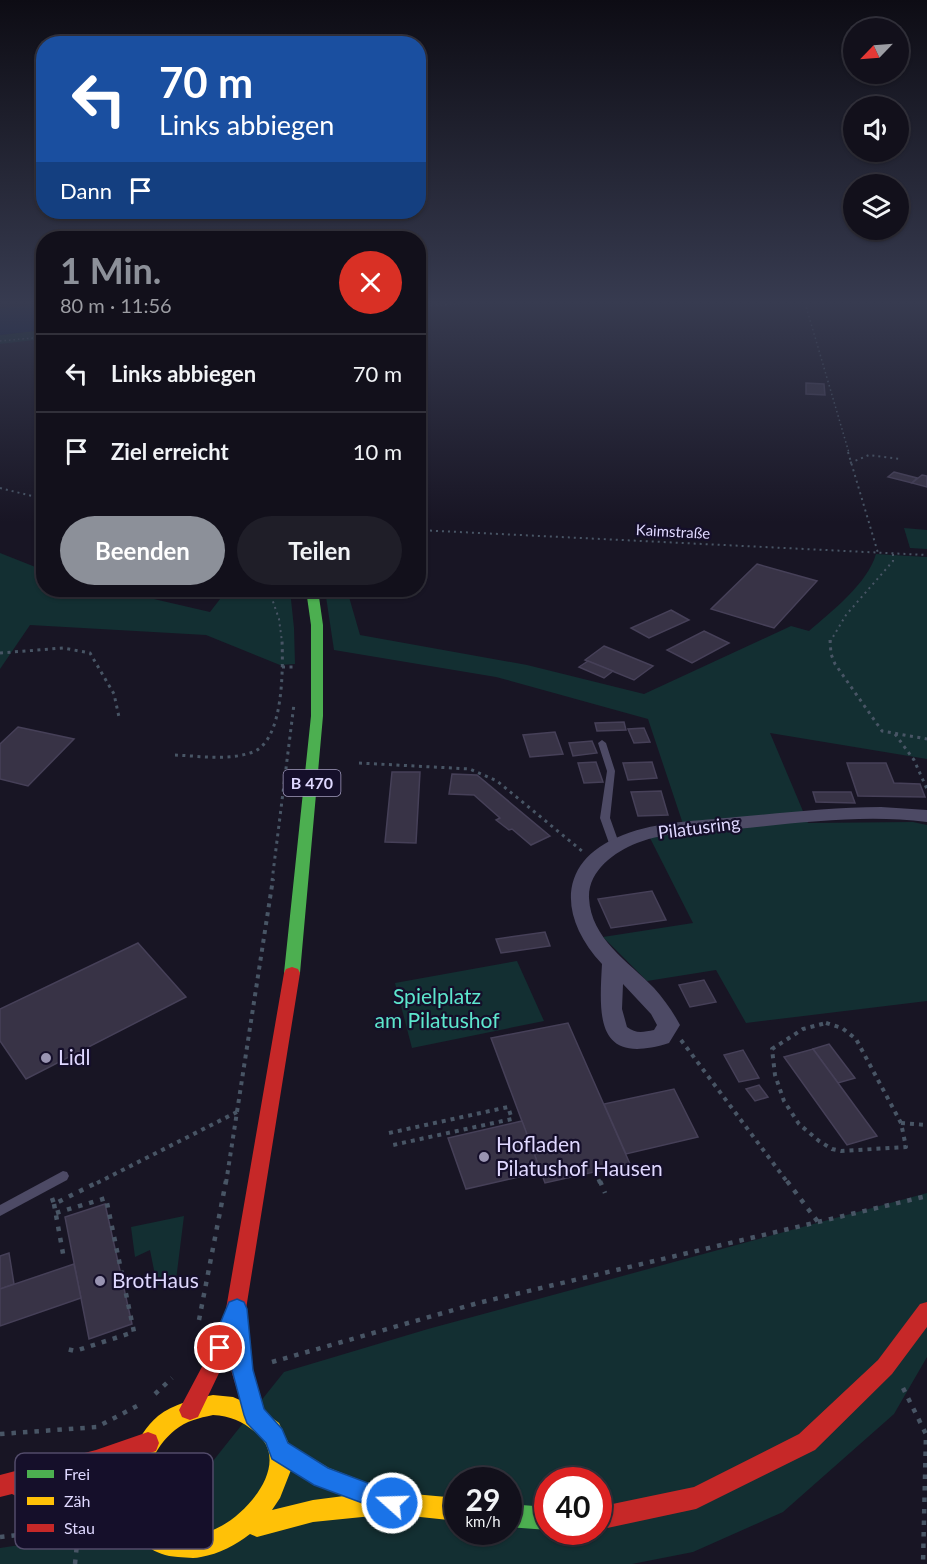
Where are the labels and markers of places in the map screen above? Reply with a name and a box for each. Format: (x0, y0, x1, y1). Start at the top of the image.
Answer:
place label: Lidl (58, 1044, 91, 1069)
marker: Lidl (39, 1051, 53, 1065)
place label: Hofladen Pilatushof Hausen (496, 1131, 663, 1180)
marker: Hofladen Pilatushof Hausen (477, 1150, 491, 1164)
place label: BrotHaus (112, 1267, 199, 1292)
marker: BrotHaus (93, 1274, 107, 1288)
pin (194, 1322, 245, 1373)

